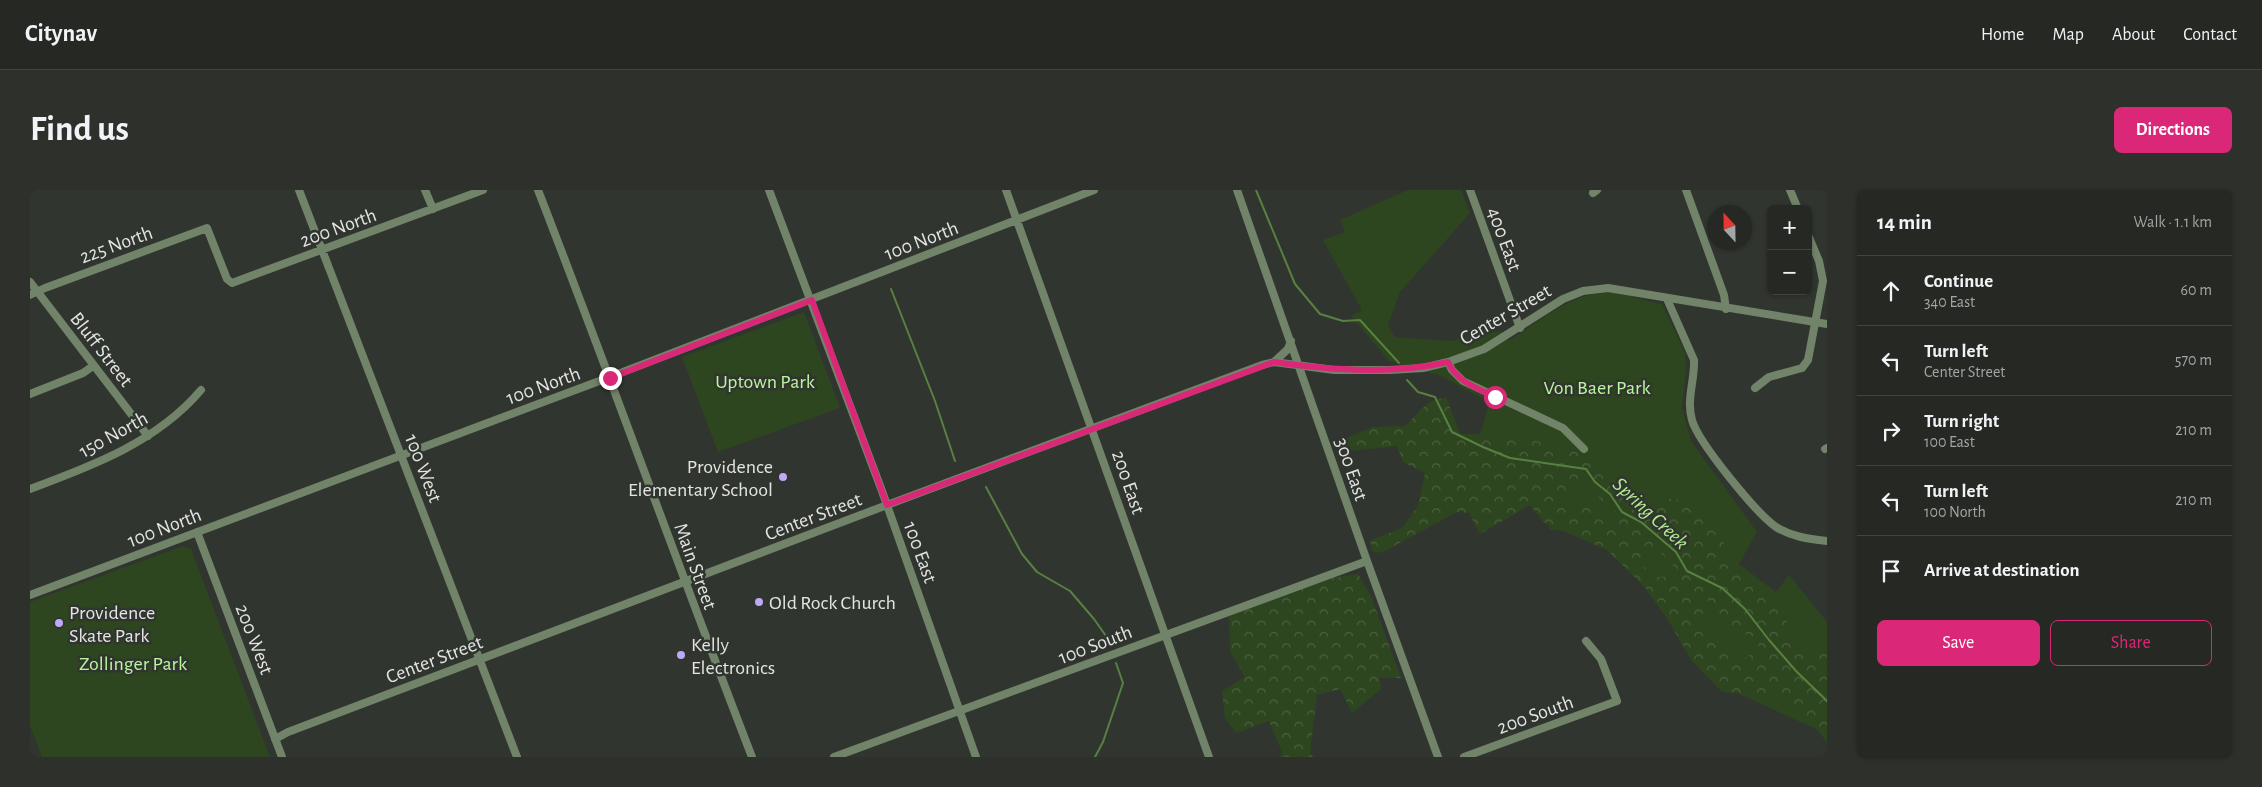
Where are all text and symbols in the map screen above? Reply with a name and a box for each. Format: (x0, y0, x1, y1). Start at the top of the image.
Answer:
text: Citynav (25, 22, 97, 46)
text: Home (1981, 26, 2024, 44)
text: Map (2052, 26, 2084, 44)
text: About (2112, 26, 2155, 44)
text: Contact (2183, 26, 2237, 44)
button: Directions (2114, 107, 2232, 153)
text: Find us (30, 112, 129, 147)
street label: 200 North (298, 205, 379, 251)
street label: 400 East (1483, 205, 1525, 274)
north arrow (1707, 205, 1752, 250)
map controls (1767, 205, 1812, 295)
button: + (1767, 205, 1812, 250)
text: 14 min (1877, 212, 1932, 233)
text: Walk · 1.1 km (2134, 214, 2212, 230)
street label: 100 North (882, 218, 961, 264)
street label: 225 North (77, 223, 155, 267)
button: − (1767, 250, 1812, 295)
text: Continue (1924, 272, 1993, 291)
icon: ahead (1877, 277, 1905, 305)
street label: Center Street (1456, 280, 1555, 349)
text: 60 m (2181, 282, 2212, 298)
text: 340 East (1924, 294, 1975, 310)
street label: Bluff Street (66, 309, 137, 391)
text: Turn left (1924, 342, 1988, 361)
icon: left (1877, 347, 1905, 375)
text: 570 m (2175, 352, 2212, 368)
street label: 100 North (504, 363, 583, 409)
text: Center Street (1924, 364, 2005, 380)
route end (599, 367, 622, 390)
park label: Uptown Park (715, 372, 815, 392)
park label: Von Baer Park (1543, 378, 1651, 398)
route start (1484, 386, 1507, 409)
street label: 150 North (76, 408, 151, 462)
text: Turn right (1924, 412, 1999, 431)
icon: right (1877, 417, 1905, 445)
text: 210 m (2175, 422, 2212, 438)
street label: 100 West (401, 432, 445, 506)
text: 100 East (1924, 434, 1975, 450)
street label: 300 East (1331, 435, 1371, 504)
street label: 200 East (1108, 448, 1148, 517)
place label: Providence Elementary School (628, 457, 773, 500)
marker: Providence Elementary School (777, 471, 789, 483)
water label: Spring Creek (1608, 473, 1693, 554)
text: Turn left (1924, 482, 1988, 501)
icon: left (1877, 487, 1905, 515)
street label: Center Street (762, 489, 865, 544)
text: 210 m (2175, 492, 2212, 508)
text: 100 North (1924, 504, 1986, 520)
street label: 100 North (125, 505, 204, 551)
street label: 100 East (900, 519, 941, 586)
street label: Main Street (670, 520, 720, 613)
icon: arrive (1877, 557, 1905, 585)
text: Arrive at destination (1924, 561, 2080, 580)
place label: Old Rock Church (769, 593, 896, 613)
marker: Old Rock Church (753, 596, 765, 608)
street label: 200 West (232, 601, 277, 678)
place label: Providence Skate Park (69, 603, 155, 646)
marker: Providence Skate Park (53, 617, 65, 629)
button: Save (1877, 620, 2040, 666)
button: Share (2050, 620, 2212, 666)
street label: 100 South (1056, 622, 1135, 668)
street label: Center Street (383, 632, 486, 687)
place label: Kelly Electronics (691, 635, 775, 678)
marker: Kelly Electronics (675, 649, 687, 661)
park label: Zollinger Park (79, 654, 187, 674)
street label: 200 South (1495, 692, 1576, 738)

